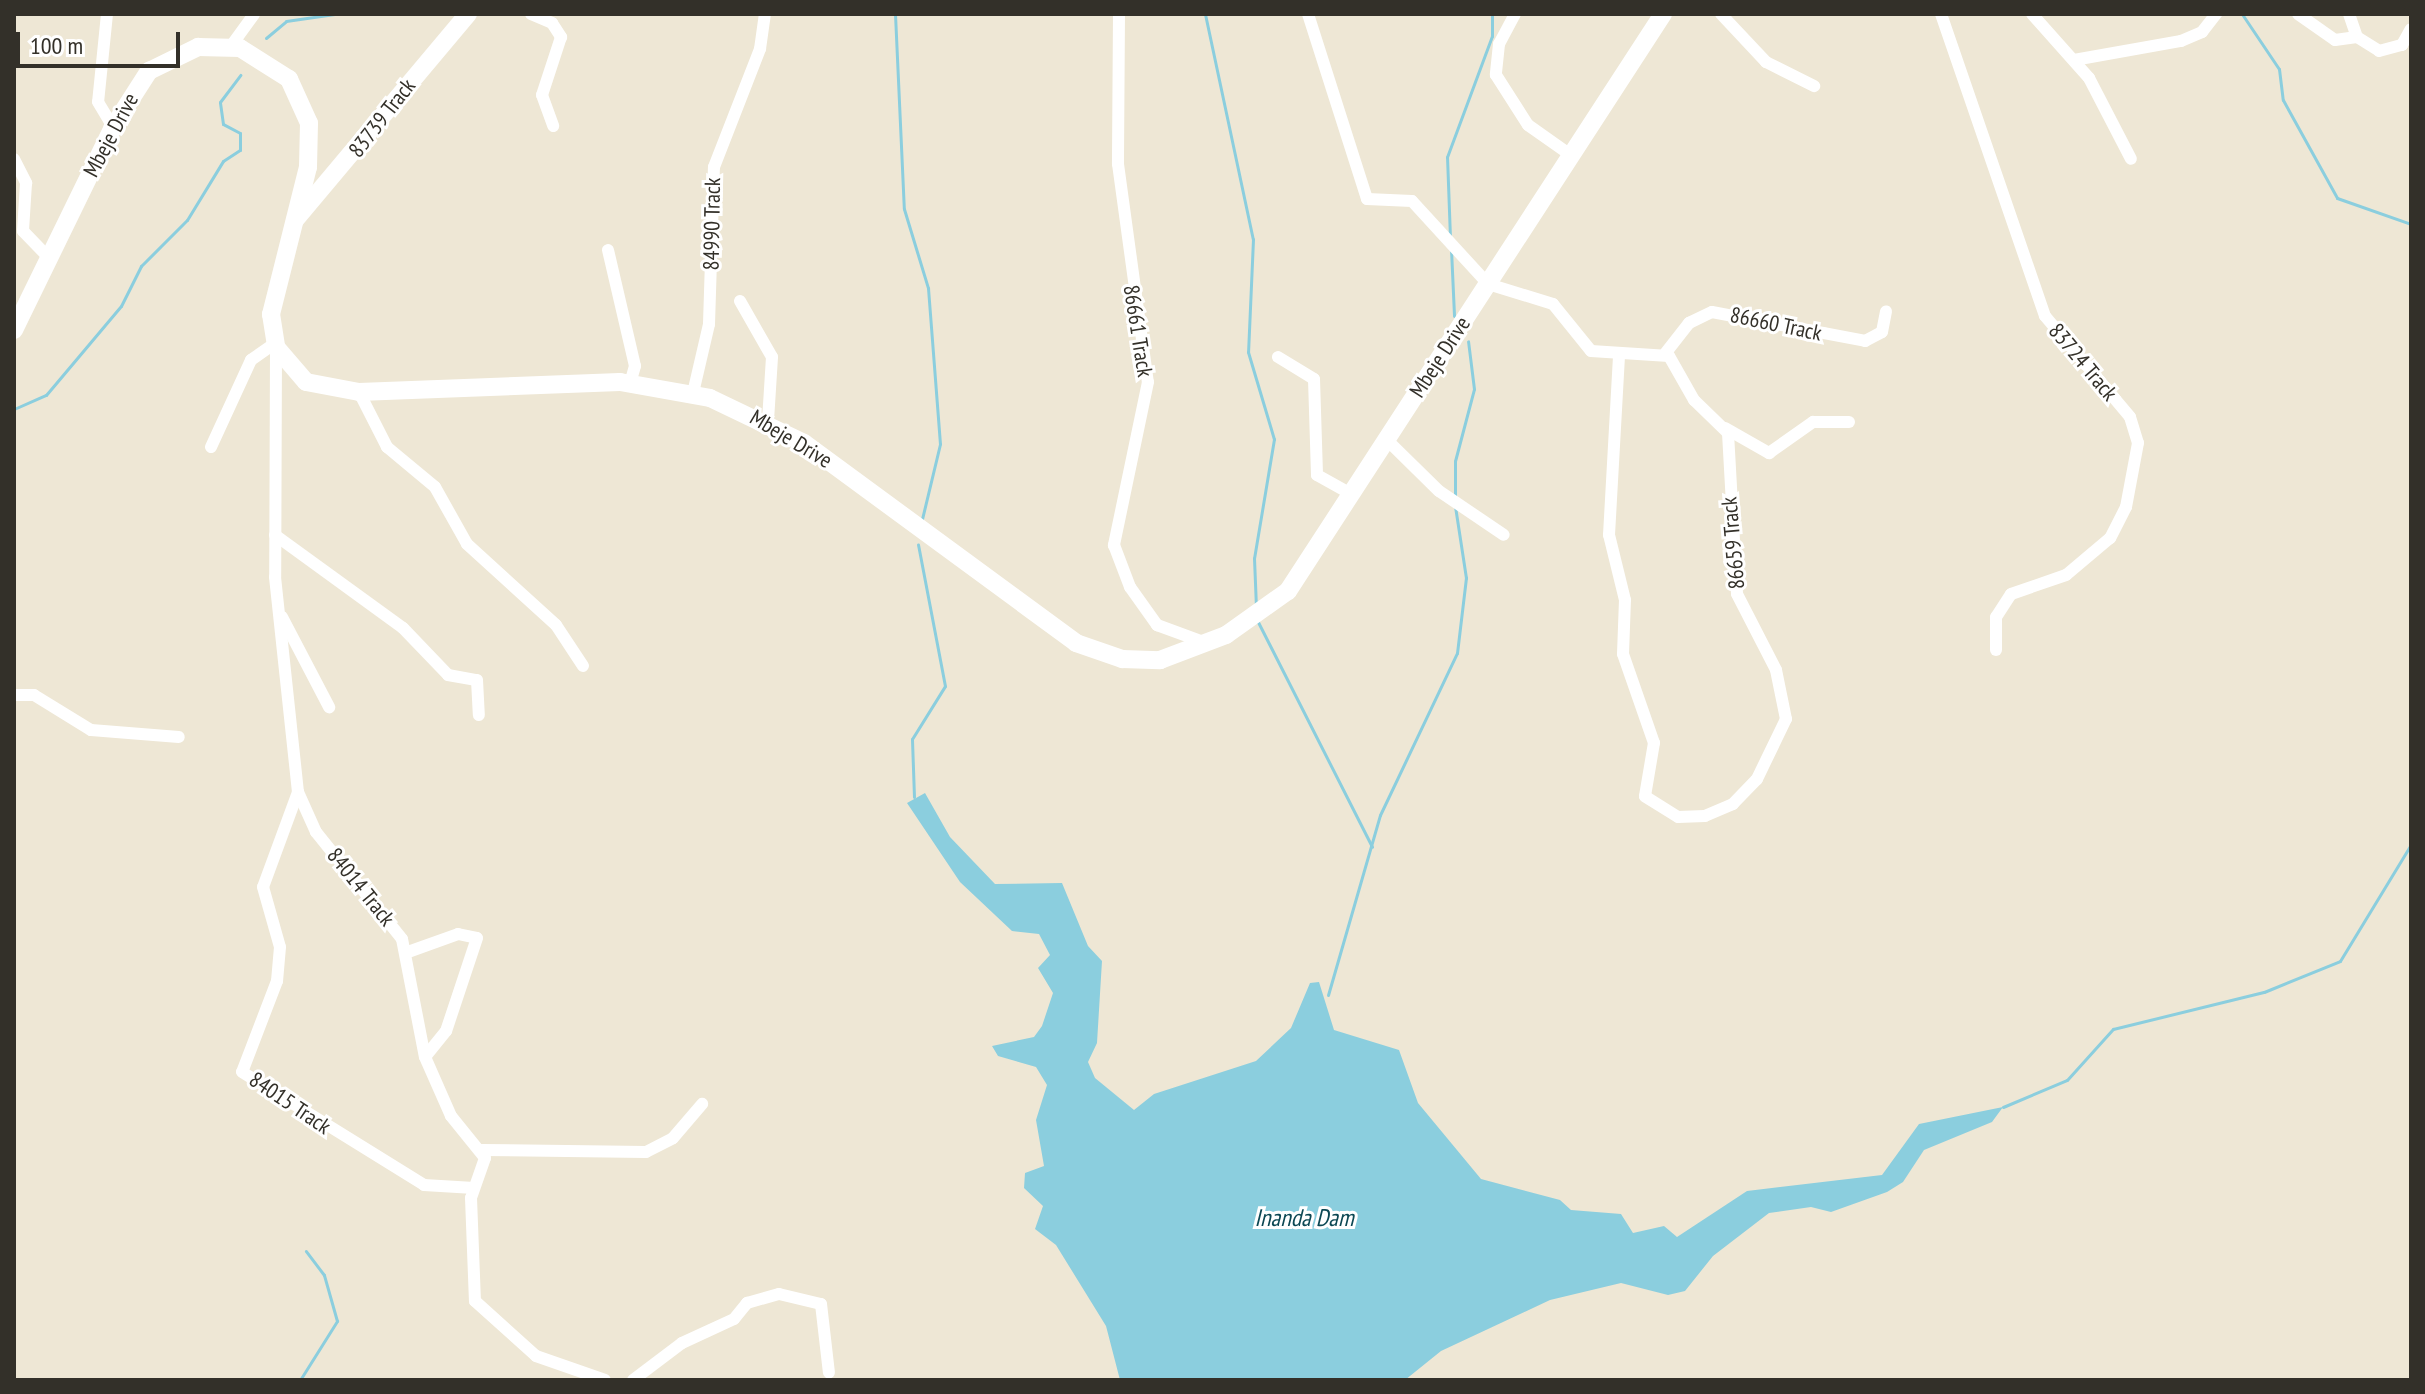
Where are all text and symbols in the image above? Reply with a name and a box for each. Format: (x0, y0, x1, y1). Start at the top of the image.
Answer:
scale bar (20, 16, 184, 66)
text: 100 m (30, 30, 83, 61)
street label: 83739 Track (343, 73, 421, 163)
street label: Mbeje Drive (78, 89, 144, 181)
street label: 84990 Track (698, 177, 726, 271)
street label: 86661 Track (1118, 283, 1158, 379)
street label: 86660 Track (1728, 301, 1824, 347)
street label: Mbeje Drive (1404, 312, 1476, 402)
street label: 83724 Track (2043, 318, 2123, 406)
street label: Mbeje Drive (745, 404, 837, 474)
street label: 86659 Track (1716, 495, 1750, 591)
street label: 84014 Track (321, 842, 401, 932)
street label: 84015 Track (244, 1066, 336, 1140)
water label: Inanda Dam (1254, 1204, 1354, 1232)

